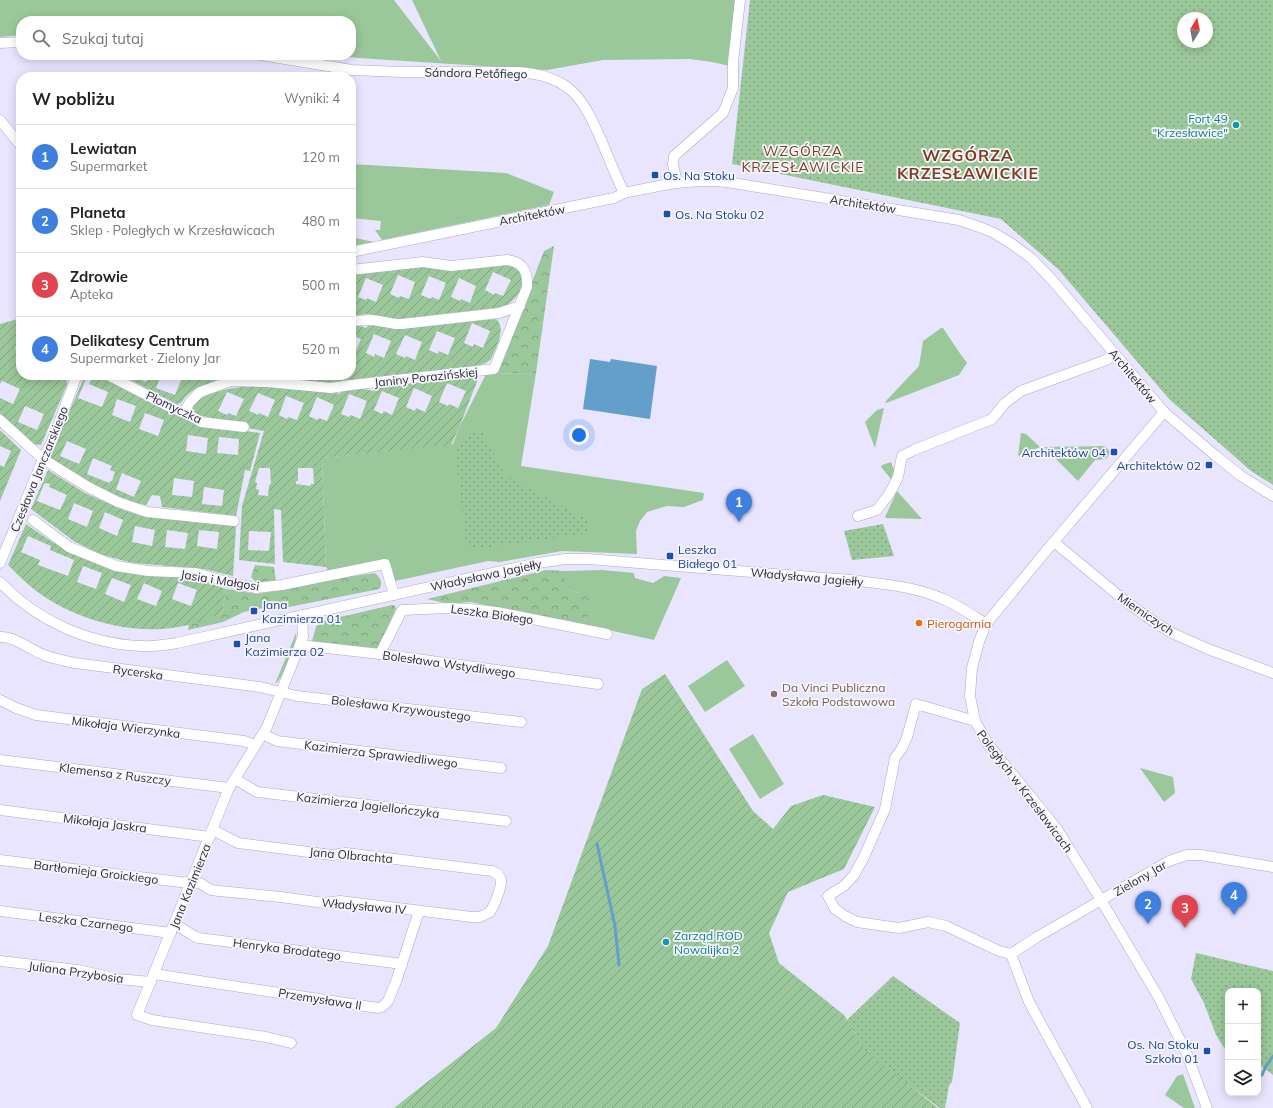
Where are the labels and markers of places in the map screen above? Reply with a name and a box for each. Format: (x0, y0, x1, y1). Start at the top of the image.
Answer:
place label: Fort 49 "Krzesławice" (1152, 111, 1228, 140)
marker: Fort 49 "Krzesławice" (1231, 120, 1241, 130)
place label: Os. Na Stoku (663, 168, 735, 183)
marker: Os. Na Stoku (650, 170, 660, 180)
place label: Os. Na Stoku 02 (675, 207, 764, 222)
marker: Os. Na Stoku 02 (662, 209, 672, 219)
place label: Architektów 04 (1022, 445, 1106, 460)
marker: Architektów 04 (1109, 447, 1119, 457)
place label: Architektów 02 (1117, 458, 1201, 473)
marker: Architektów 02 (1204, 460, 1214, 470)
pin: 1 (726, 489, 752, 522)
place label: Leszka Białego 01 (678, 542, 737, 571)
marker: Leszka Białego 01 (665, 551, 675, 561)
place label: Jana Kazimierza 01 (262, 597, 341, 626)
marker: Jana Kazimierza 01 (249, 606, 259, 616)
place label: Pierogarnia (927, 616, 991, 631)
marker: Pierogarnia (914, 618, 924, 628)
place label: Jana Kazimierza 02 (245, 630, 324, 659)
marker: Jana Kazimierza 02 (232, 639, 242, 649)
place label: Da Vinci Publiczna Szkoła Podstawowa (782, 680, 895, 709)
marker: Da Vinci Publiczna Szkoła Podstawowa (769, 689, 779, 699)
pin: 4 (1221, 882, 1247, 915)
pin: 2 (1135, 891, 1161, 924)
pin: 3 (1172, 895, 1198, 928)
place label: Zarząd ROD Nowalijka 2 (674, 928, 743, 957)
marker: Zarząd ROD Nowalijka 2 (661, 937, 671, 947)
place label: Os. Na Stoku Szkoła 01 (1127, 1037, 1199, 1066)
marker: Os. Na Stoku Szkoła 01 (1202, 1046, 1212, 1056)

